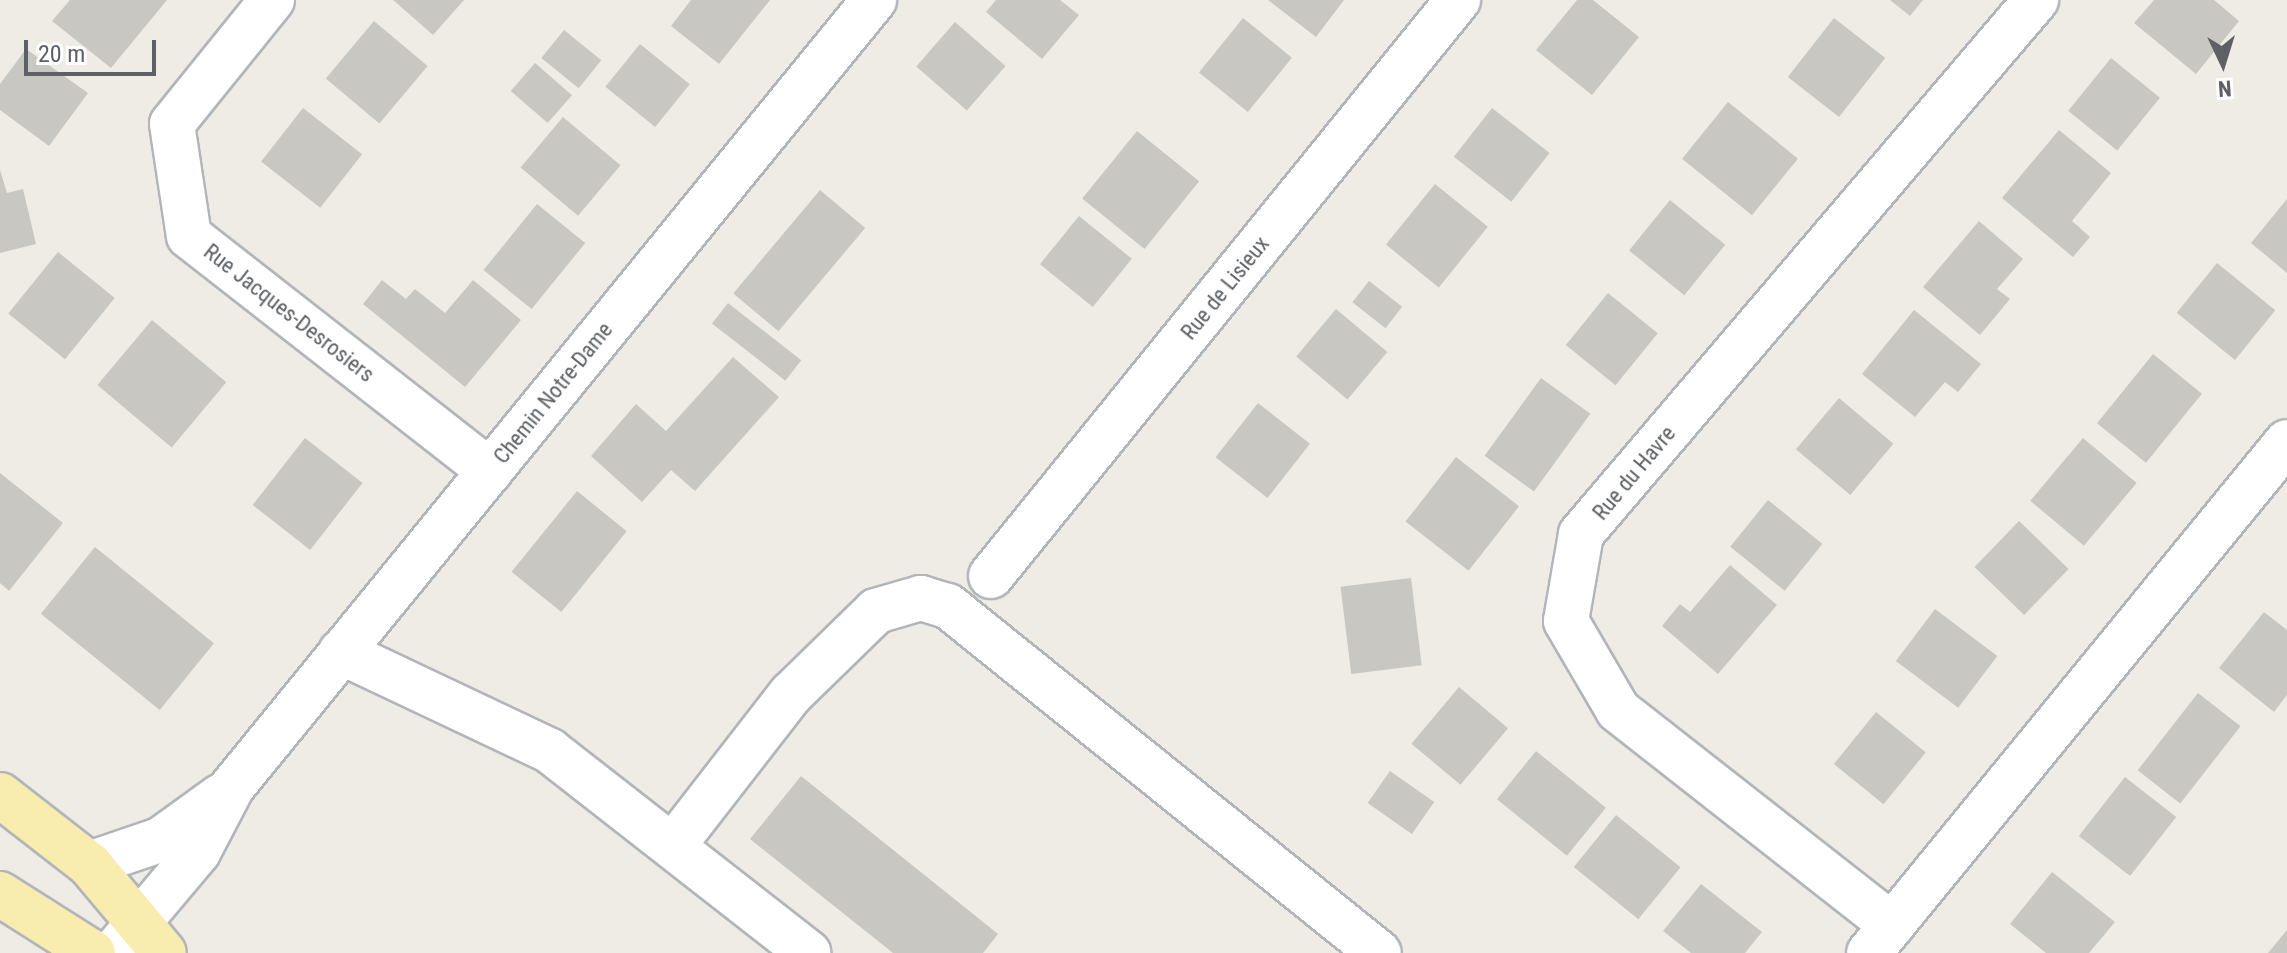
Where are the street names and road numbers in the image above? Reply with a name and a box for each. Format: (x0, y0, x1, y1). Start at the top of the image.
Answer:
street label: Rue de Lisieux (1175, 231, 1275, 345)
street label: Rue Jacques-Desrosiers (199, 238, 379, 388)
street label: Chemin Notre-Dame (488, 317, 618, 469)
street label: Rue du Havre (1587, 421, 1681, 525)

